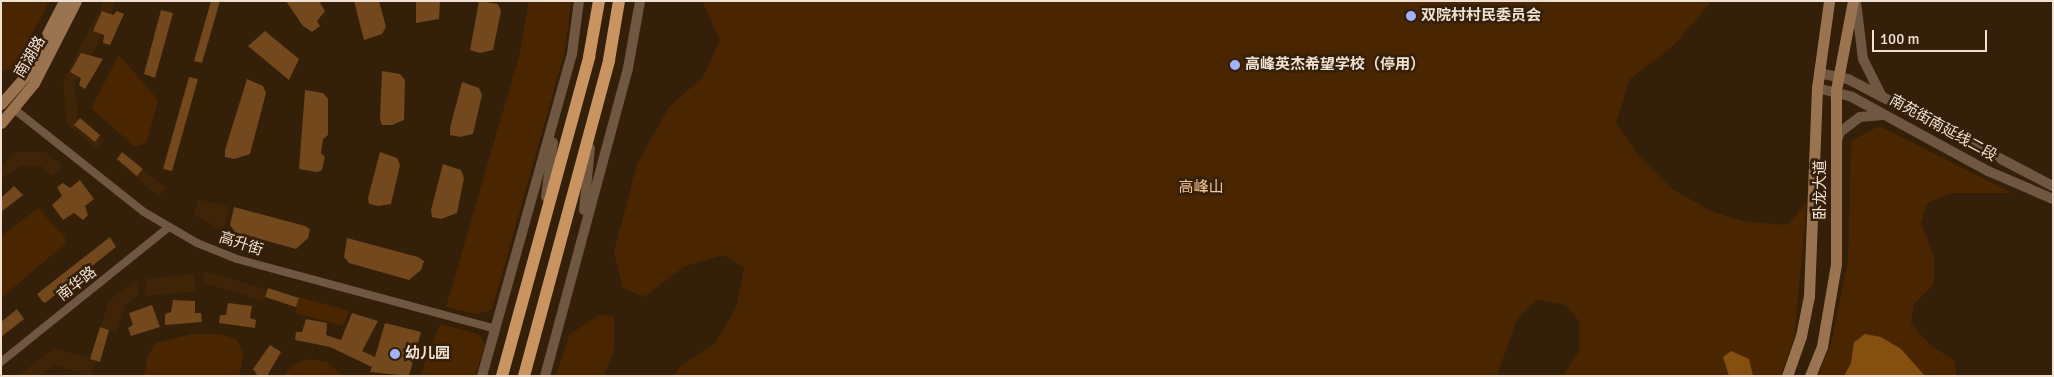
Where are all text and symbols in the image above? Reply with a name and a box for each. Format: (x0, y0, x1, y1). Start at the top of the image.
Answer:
place label: 双院村村民委员会 (1421, 7, 1541, 25)
marker: 双院村村民委员会 (1405, 10, 1417, 22)
scale bar (1874, 20, 1989, 52)
text: 100 m (1880, 30, 1920, 48)
street label: 南湖路 (11, 33, 49, 81)
place label: 高峰英杰希望学校（停用） (1245, 56, 1425, 74)
marker: 高峰英杰希望学校（停用） (1229, 59, 1241, 71)
street label: 南苑街南延线二段 (1886, 91, 2000, 165)
street label: 卧龙大道 (1812, 160, 1830, 220)
park label: 高峰山 (1179, 179, 1223, 197)
street label: 高升街 (217, 228, 265, 260)
street label: 南华路 (54, 263, 100, 305)
place label: 幼儿园 (405, 345, 450, 363)
marker: 幼儿园 (389, 348, 401, 360)

